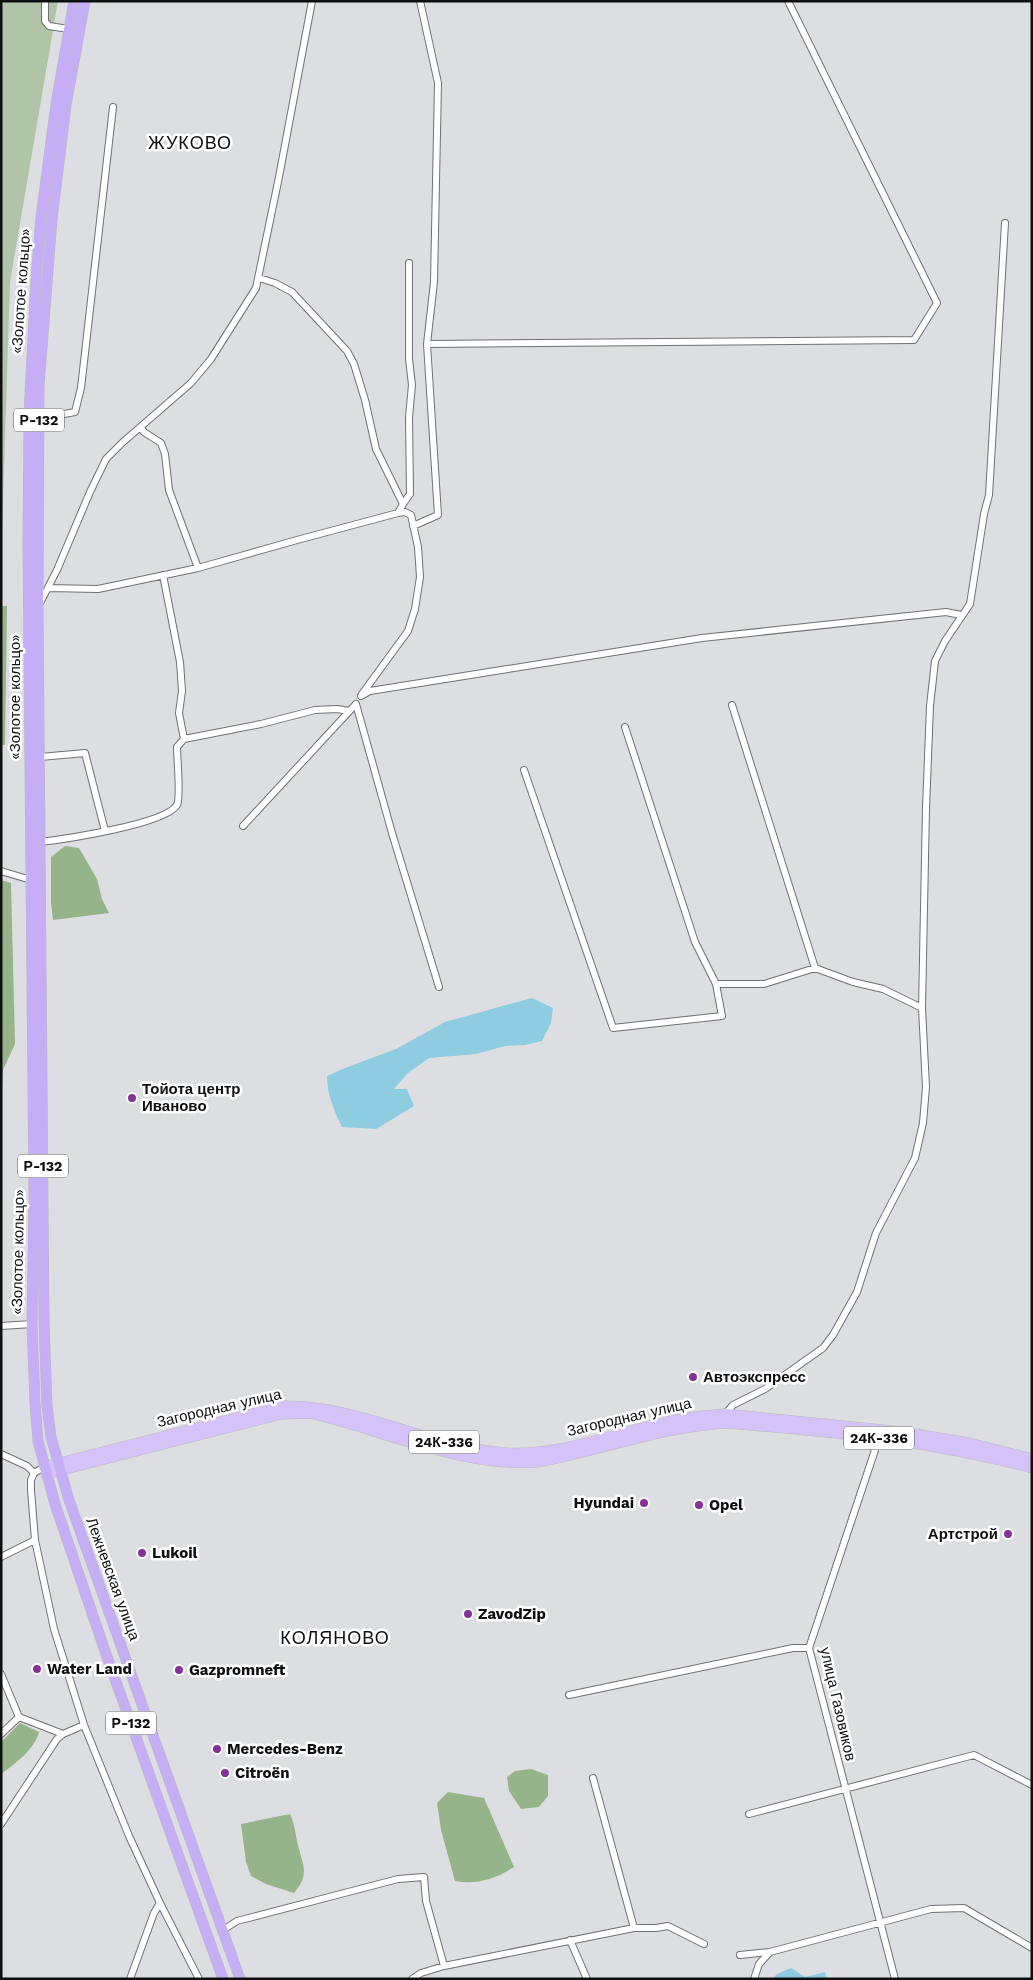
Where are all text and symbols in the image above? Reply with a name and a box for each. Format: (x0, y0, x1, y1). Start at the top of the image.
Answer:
district label: ЖУКОВО (148, 132, 232, 153)
street label: «Золотое кольцо» (8, 228, 34, 354)
road number: Р-132 (14, 408, 64, 432)
street label: «Золотое кольцо» (6, 634, 24, 760)
place label: Тойота центр Иваново (142, 1080, 241, 1115)
marker: Тойота центр Иваново (126, 1092, 138, 1104)
road number: Р-132 (18, 1154, 68, 1178)
street label: «Золотое кольцо» (8, 1189, 28, 1315)
place label: Автоэкспресс (703, 1368, 806, 1386)
marker: Автоэкспресс (687, 1371, 699, 1383)
street label: Загородная улица (155, 1385, 284, 1431)
street label: Загородная улица (565, 1394, 694, 1440)
road number: 24К-336 (844, 1426, 914, 1450)
road number: 24К-336 (409, 1430, 479, 1454)
place label: Hyundai (573, 1494, 634, 1512)
place label: Opel (709, 1496, 743, 1514)
marker: Hyundai (638, 1497, 650, 1509)
marker: Opel (693, 1499, 705, 1511)
street label: Лежневская улица (82, 1515, 144, 1644)
place label: Артстрой (928, 1525, 998, 1543)
marker: Артстрой (1002, 1528, 1014, 1540)
place label: Lukoil (152, 1544, 198, 1562)
marker: Lukoil (136, 1547, 148, 1559)
place label: ZavodZip (478, 1605, 546, 1623)
marker: ZavodZip (462, 1608, 474, 1620)
district label: КОЛЯНОВО (280, 1627, 390, 1648)
street label: улица Газовиков (816, 1645, 860, 1763)
place label: Water Land (47, 1660, 132, 1678)
place label: Gazpromneft (189, 1661, 286, 1679)
marker: Water Land (31, 1663, 43, 1675)
marker: Gazpromneft (173, 1664, 185, 1676)
road number: Р-132 (106, 1712, 156, 1735)
place label: Mercedes-Benz (227, 1740, 343, 1758)
marker: Mercedes-Benz (211, 1743, 223, 1755)
place label: Citroën (235, 1764, 289, 1782)
marker: Citroën (219, 1767, 231, 1779)

